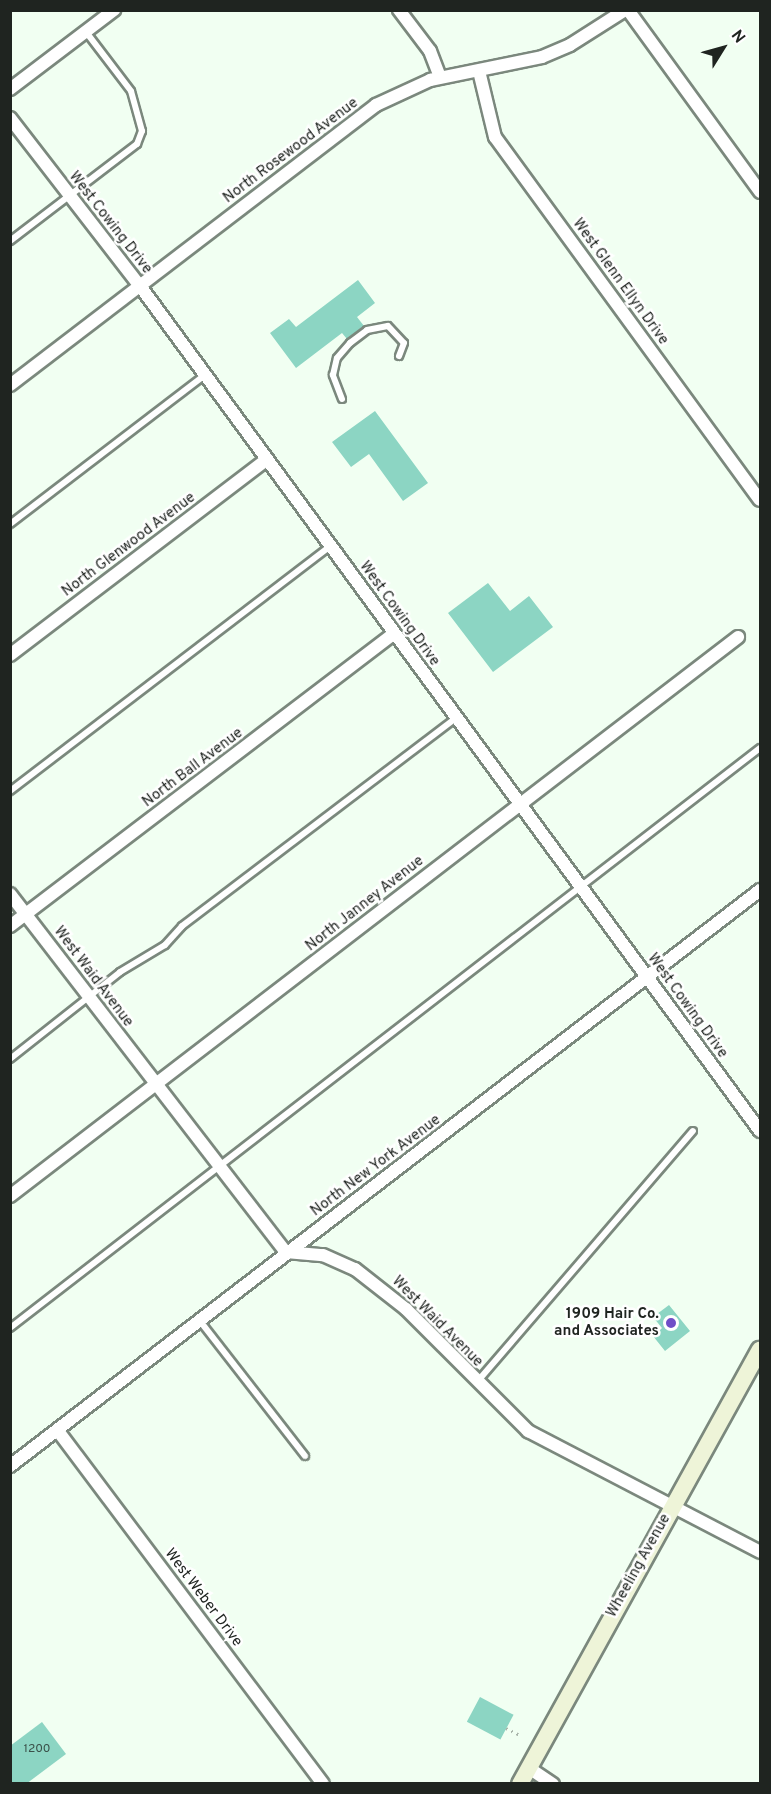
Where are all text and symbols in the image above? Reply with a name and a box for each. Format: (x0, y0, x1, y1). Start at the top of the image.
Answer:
north arrow (693, 18, 753, 78)
text: N (726, 27, 749, 48)
street label: North Rosewood Avenue (220, 94, 362, 208)
street label: West Cowing Drive (64, 168, 156, 278)
street label: West Glenn Ellyn Drive (568, 215, 672, 349)
street label: North Glenwood Avenue (58, 489, 200, 601)
street label: West Cowing Drive (355, 558, 443, 670)
street label: North Ball Avenue (139, 724, 247, 812)
street label: North Janney Avenue (302, 852, 428, 956)
street label: West Waid Avenue (49, 923, 137, 1031)
street label: West Cowing Drive (643, 950, 731, 1062)
street label: North New York Avenue (307, 1111, 445, 1221)
street label: West Waid Avenue (387, 1272, 487, 1372)
place label: 1909 Hair Co. and Associates (553, 1305, 659, 1340)
marker: 1909 Hair Co. and Associates (664, 1316, 678, 1330)
street label: Wheeling Avenue (603, 1511, 675, 1621)
street label: West Weber Drive (160, 1545, 246, 1651)
house number: 1200 (23, 1743, 51, 1757)

